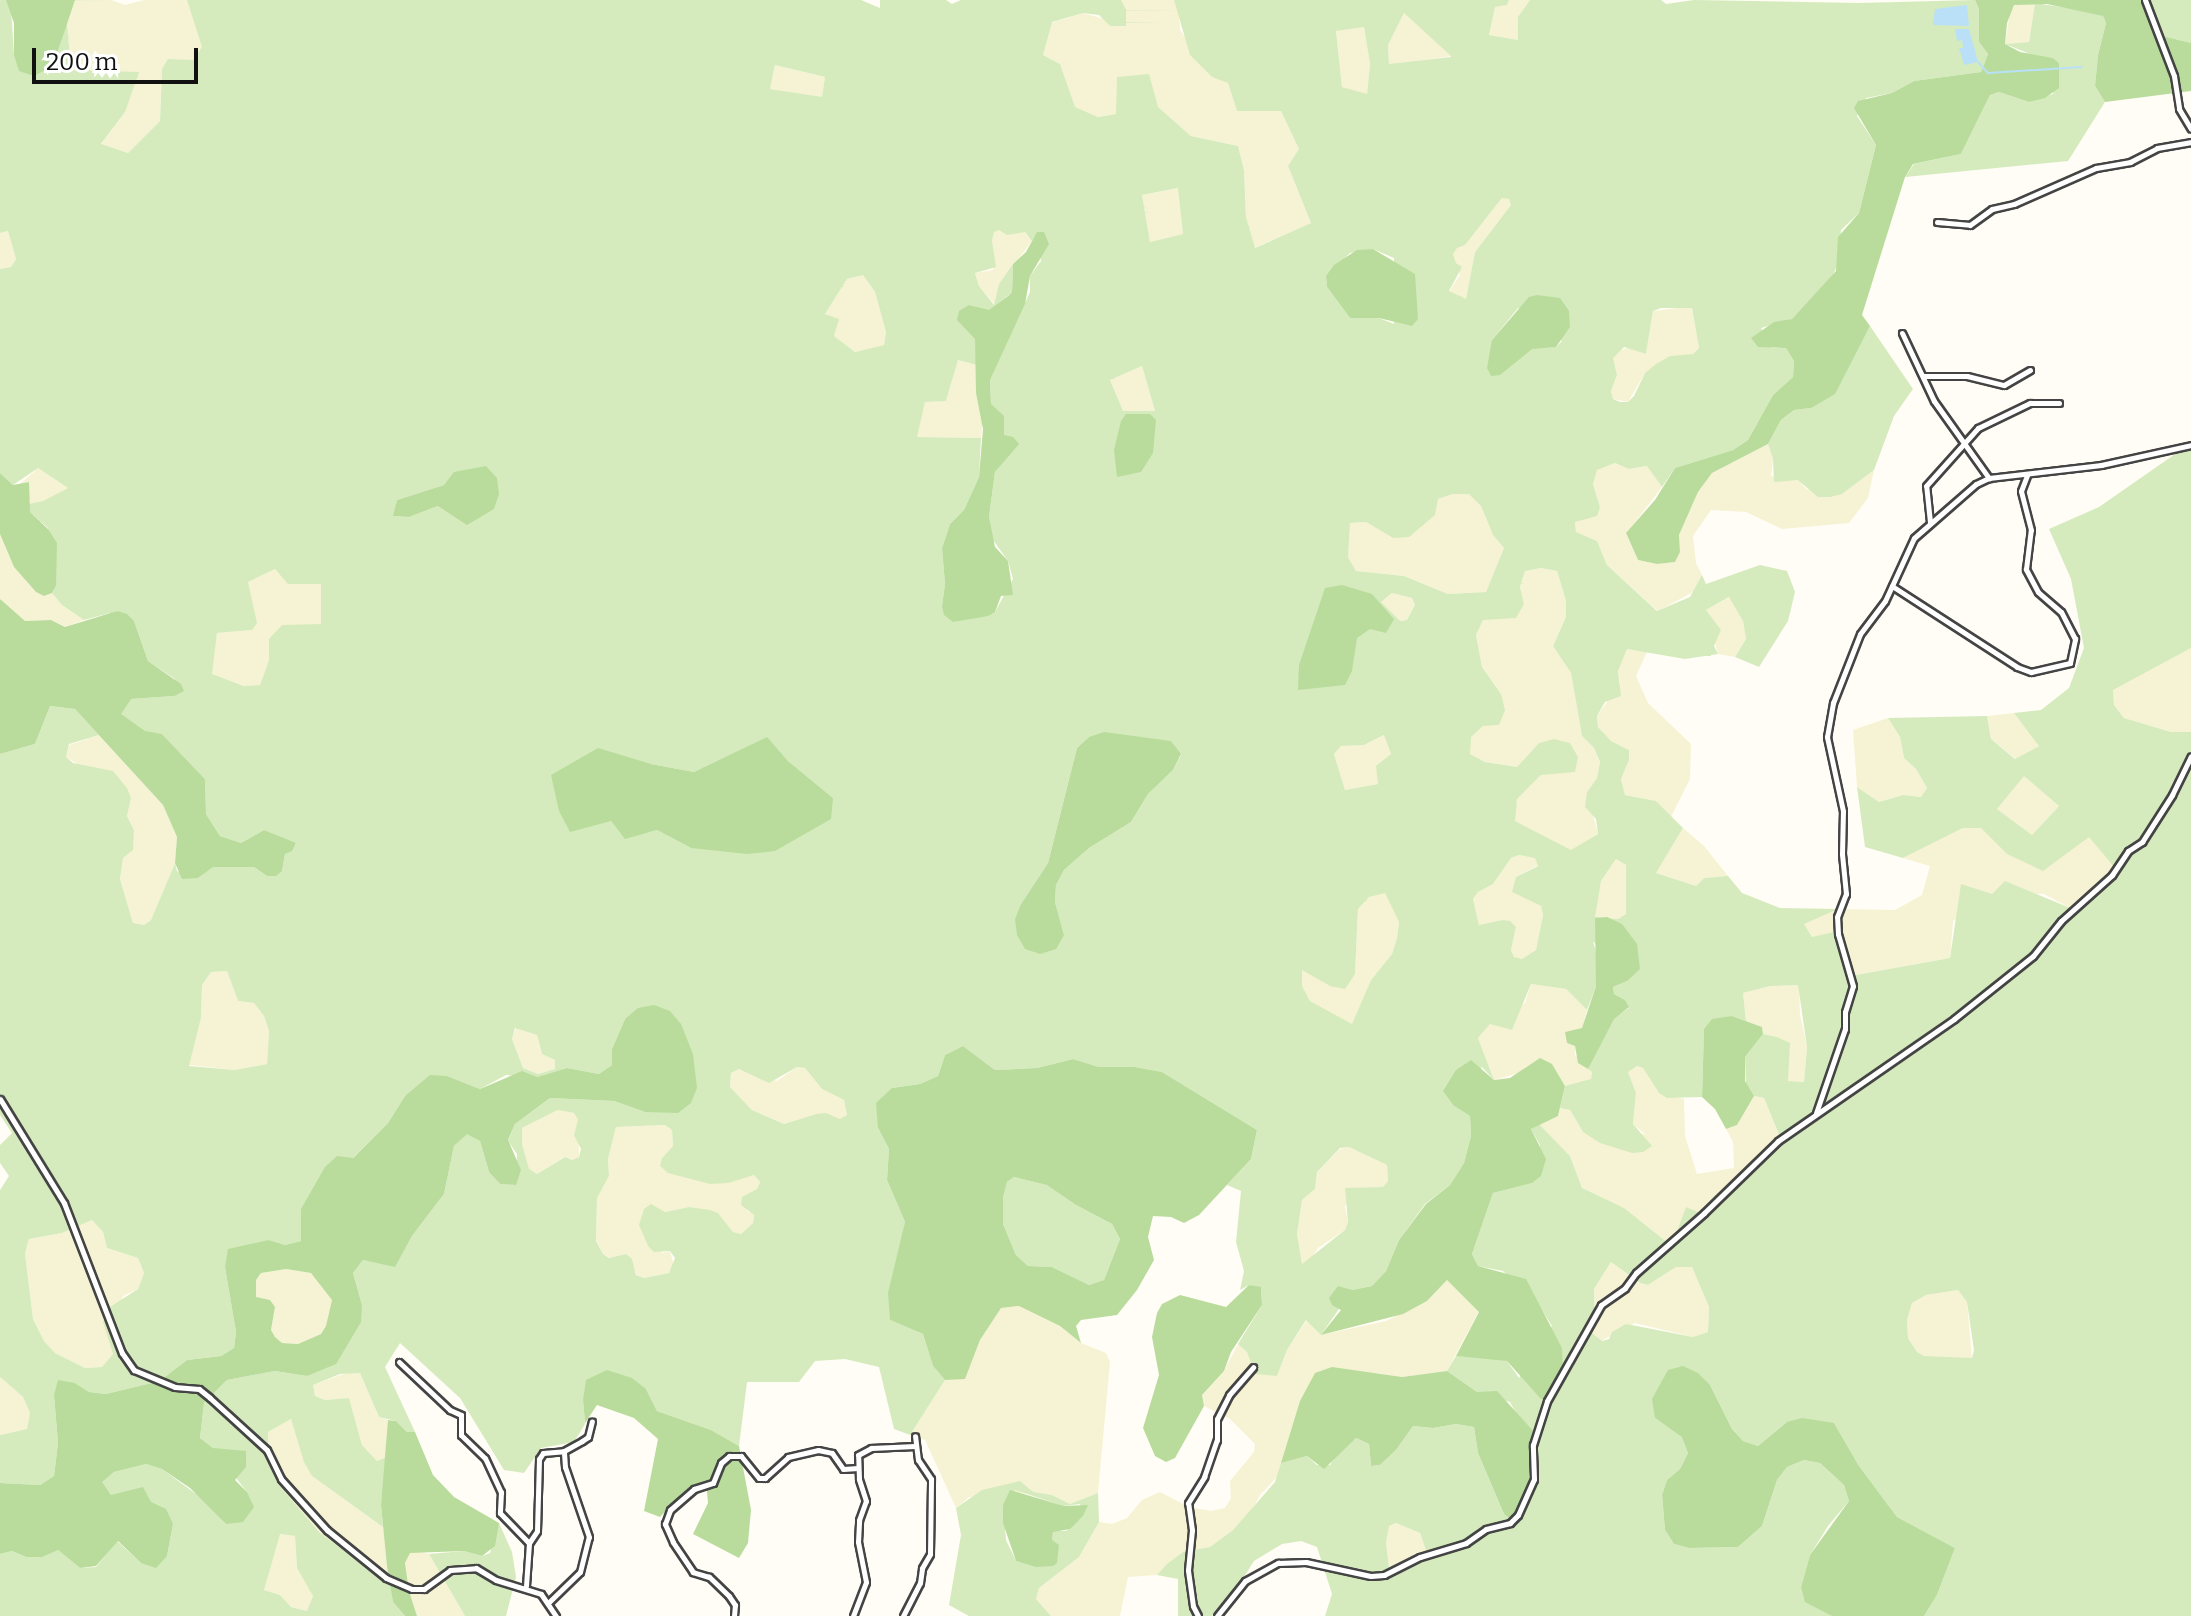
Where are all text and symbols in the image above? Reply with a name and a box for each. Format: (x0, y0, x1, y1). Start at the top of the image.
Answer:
scale bar (36, 32, 202, 82)
text: 200 m (46, 48, 118, 76)

